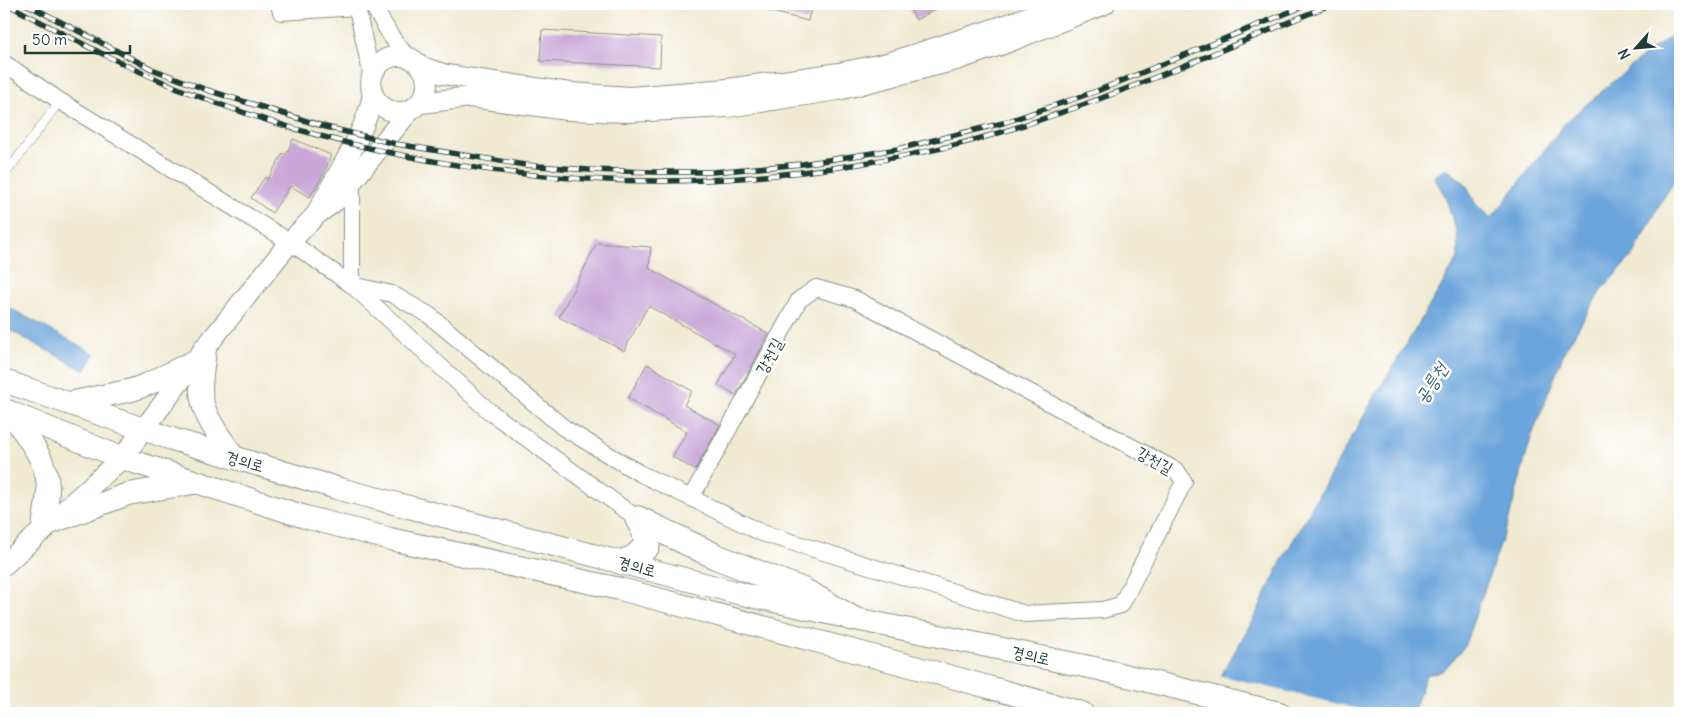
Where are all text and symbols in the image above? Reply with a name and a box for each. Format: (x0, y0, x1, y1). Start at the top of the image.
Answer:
scale bar (25, 22, 130, 54)
north arrow (1612, 22, 1662, 72)
text: 50 m (32, 30, 67, 49)
text: N (1614, 46, 1635, 62)
street label: 강천길 (751, 334, 787, 378)
water label: 공릉천 (1410, 357, 1453, 407)
street label: 강천길 (1133, 442, 1177, 478)
street label: 경의로 (224, 446, 266, 476)
street label: 경의로 (616, 551, 658, 581)
street label: 경의로 (1010, 641, 1052, 669)

